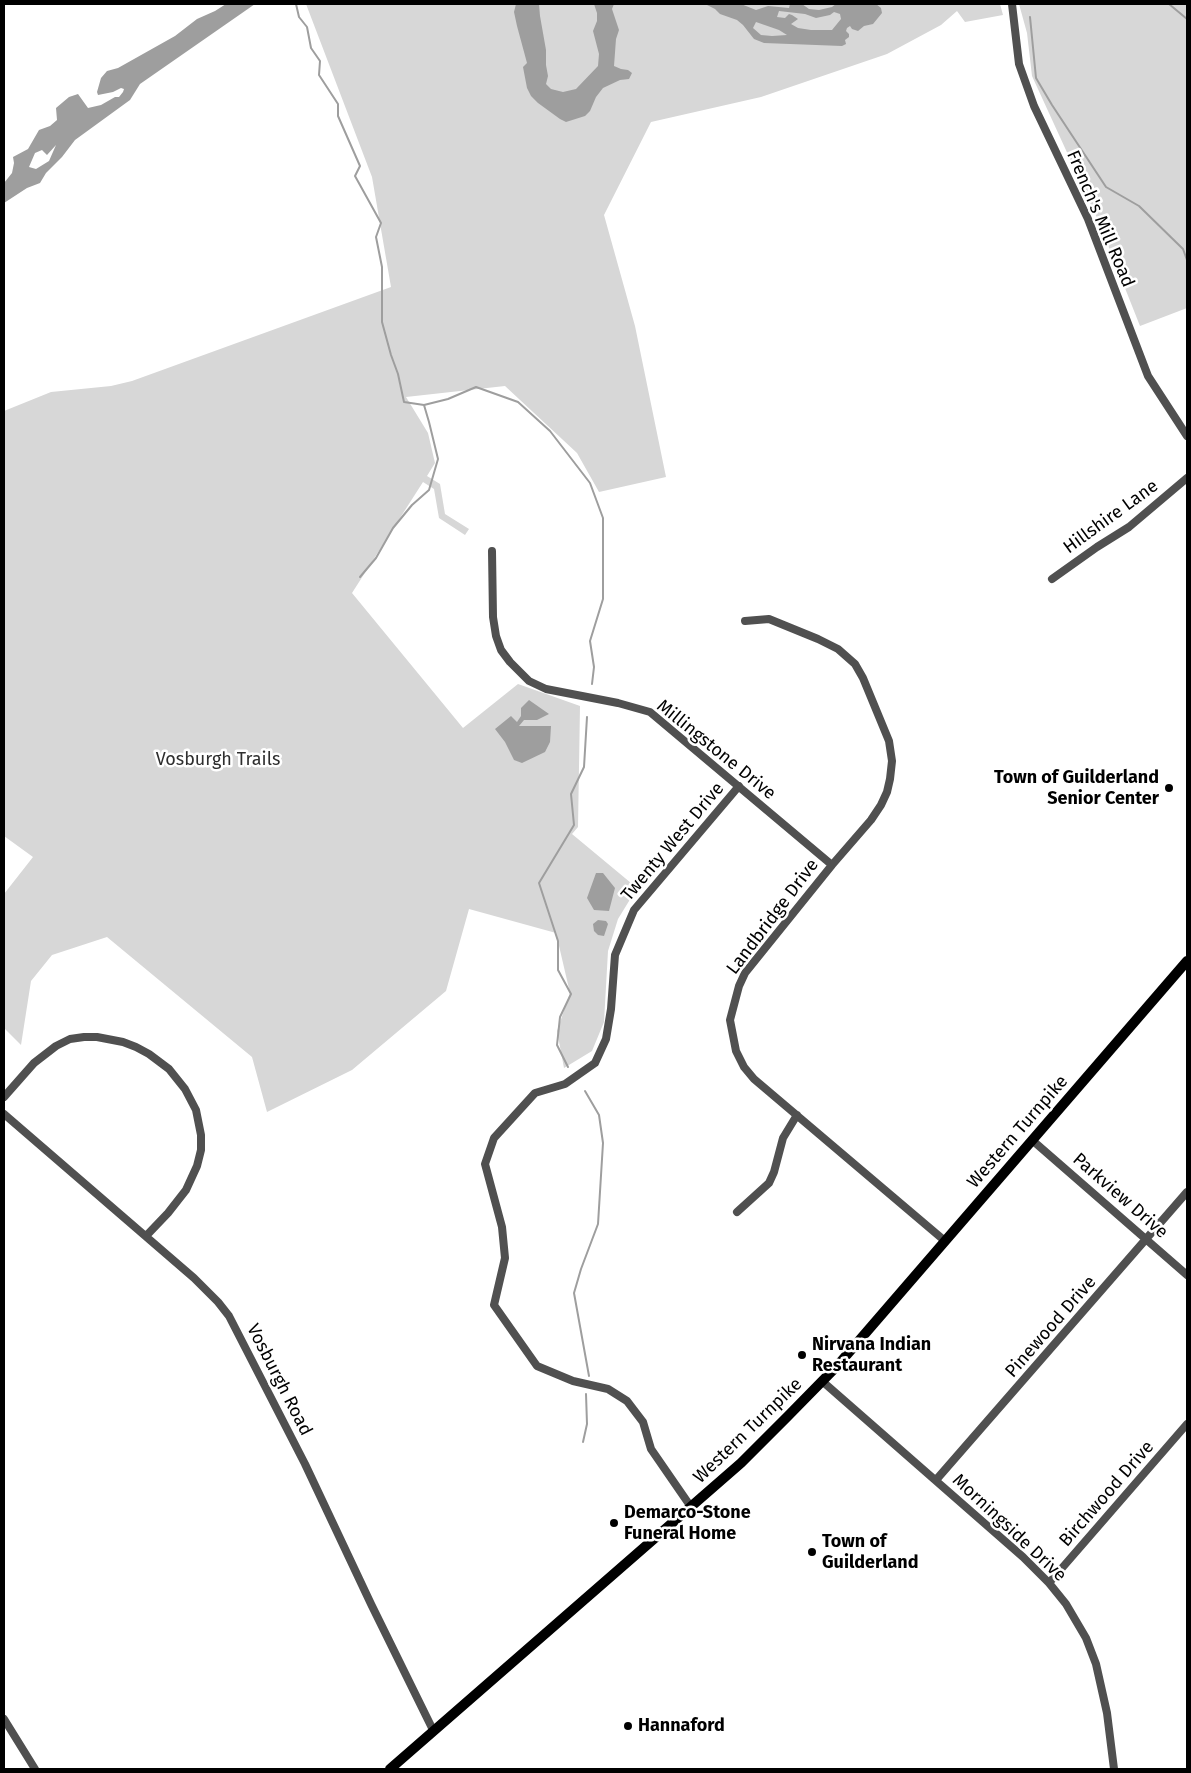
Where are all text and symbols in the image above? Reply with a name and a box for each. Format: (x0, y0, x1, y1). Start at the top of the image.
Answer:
street label: French's Mill Road (1061, 147, 1139, 291)
street label: Hillshire Lane (1059, 475, 1163, 559)
street label: Millingstone Drive (652, 695, 780, 805)
park label: Vosburgh Trails (156, 749, 280, 771)
place label: Town of Guilderland Senior Center (994, 767, 1159, 810)
street label: Twenty West Drive (617, 778, 729, 906)
marker: Town of Guilderland Senior Center (1163, 782, 1175, 794)
street label: Landbridge Drive (722, 855, 824, 979)
street label: Western Turnpike (963, 1071, 1073, 1193)
street label: Parkview Drive (1068, 1149, 1172, 1243)
street label: Pinewood Drive (1001, 1272, 1101, 1382)
street label: Vosburgh Road (242, 1321, 316, 1439)
place label: Nirvana Indian Restaurant (812, 1334, 931, 1376)
marker: Nirvana Indian Restaurant (796, 1349, 808, 1361)
street label: Western Turnpike (689, 1374, 807, 1488)
street label: Birchwood Drive (1055, 1437, 1159, 1551)
street label: Morningside Drive (948, 1470, 1070, 1586)
place label: Demarco-Stone Funeral Home (624, 1502, 751, 1545)
marker: Demarco-Stone Funeral Home (608, 1517, 620, 1529)
place label: Town of Guilderland (822, 1531, 918, 1574)
marker: Town of Guilderland (806, 1546, 818, 1558)
place label: Hannaford (638, 1715, 725, 1737)
marker: Hannaford (622, 1720, 634, 1732)

